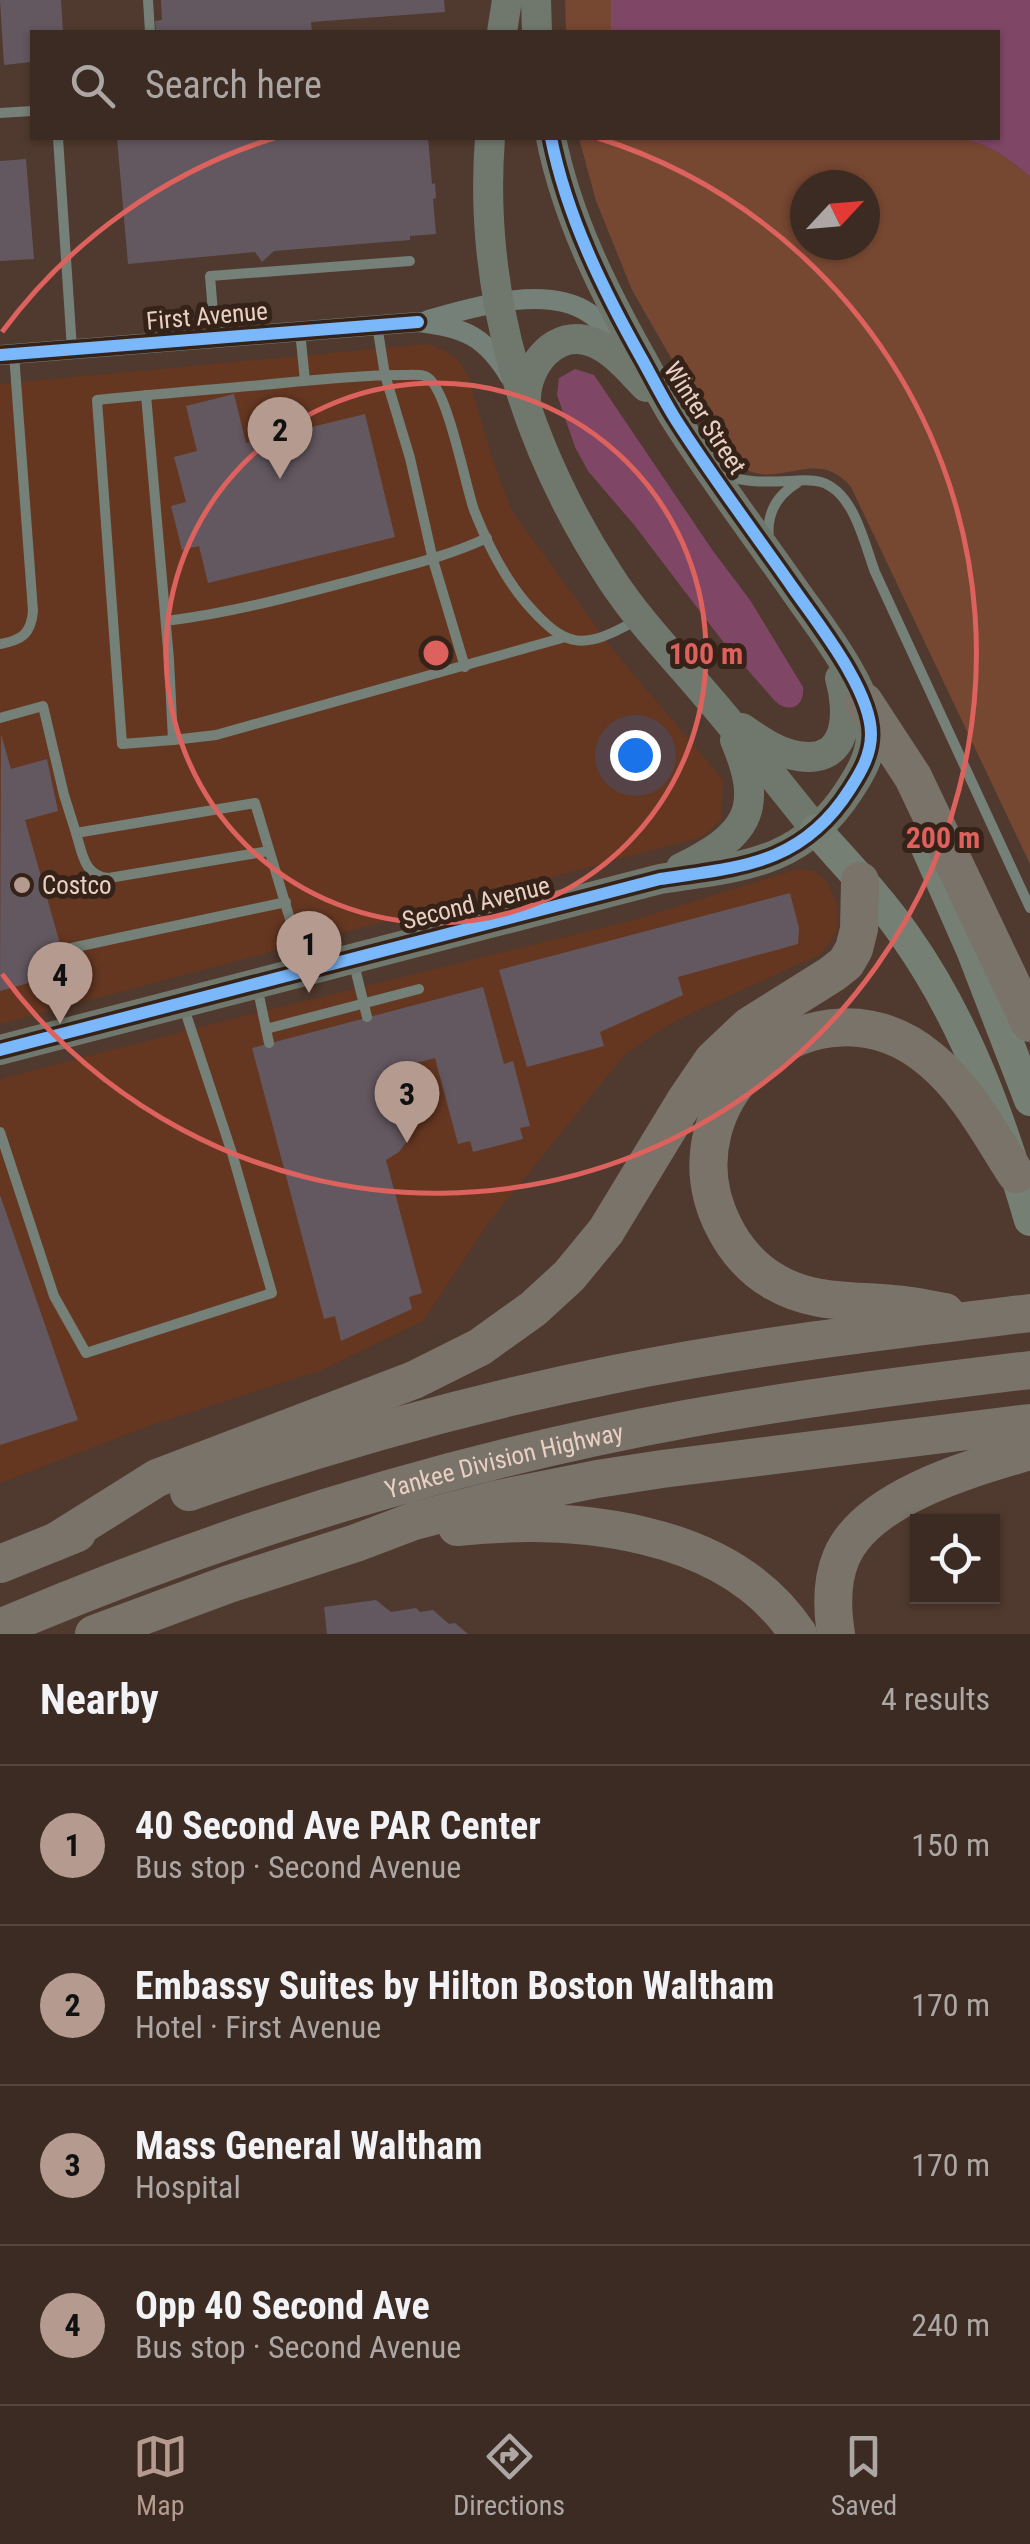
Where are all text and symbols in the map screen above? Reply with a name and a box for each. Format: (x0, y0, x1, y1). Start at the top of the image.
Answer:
search box (30, 30, 1000, 140)
icon: search (65, 58, 120, 113)
text: Search here (145, 63, 322, 107)
north arrow (790, 170, 880, 260)
street label: First Avenue (145, 296, 269, 336)
street label: Winter Street (658, 356, 752, 480)
pin: 2 (248, 396, 312, 479)
centre of rings (418, 635, 454, 671)
text: 100 m (669, 636, 743, 671)
your location (610, 730, 661, 781)
text: 200 m (906, 820, 980, 855)
place label: Costco (42, 871, 112, 900)
street label: Second Avenue (399, 871, 553, 935)
marker: Costco (11, 874, 33, 896)
pin: 1 (276, 910, 342, 993)
pin: 4 (28, 942, 92, 1024)
pin: 3 (374, 1060, 440, 1143)
street label: Yankee Division Highway (381, 1417, 626, 1504)
map controls (910, 1514, 1000, 1604)
button: locate (910, 1514, 1000, 1604)
text: Nearby (40, 1675, 159, 1724)
text: 4 results (881, 1680, 990, 1718)
text: 40 Second Ave PAR Center (135, 1804, 541, 1848)
text: 1 (64, 1826, 81, 1864)
text: 150 m (911, 1826, 990, 1864)
text: Bus stop · Second Avenue (135, 1848, 461, 1886)
text: Embassy Suites by Hilton Boston Waltham (135, 1964, 774, 2008)
text: 2 (64, 1986, 81, 2024)
text: 170 m (911, 1986, 990, 2024)
text: Hotel · First Avenue (135, 2008, 381, 2046)
text: Mass General Waltham (135, 2124, 482, 2168)
text: 3 (64, 2146, 81, 2184)
text: 170 m (911, 2146, 990, 2184)
text: Hospital (135, 2168, 241, 2206)
text: Opp 40 Second Ave (135, 2284, 430, 2328)
text: 4 (64, 2306, 81, 2344)
text: 240 m (911, 2306, 990, 2344)
text: Bus stop · Second Avenue (135, 2328, 461, 2366)
tab: Map (133, 2429, 188, 2522)
tab: Directions (453, 2429, 565, 2522)
tab: Saved (831, 2429, 897, 2522)

